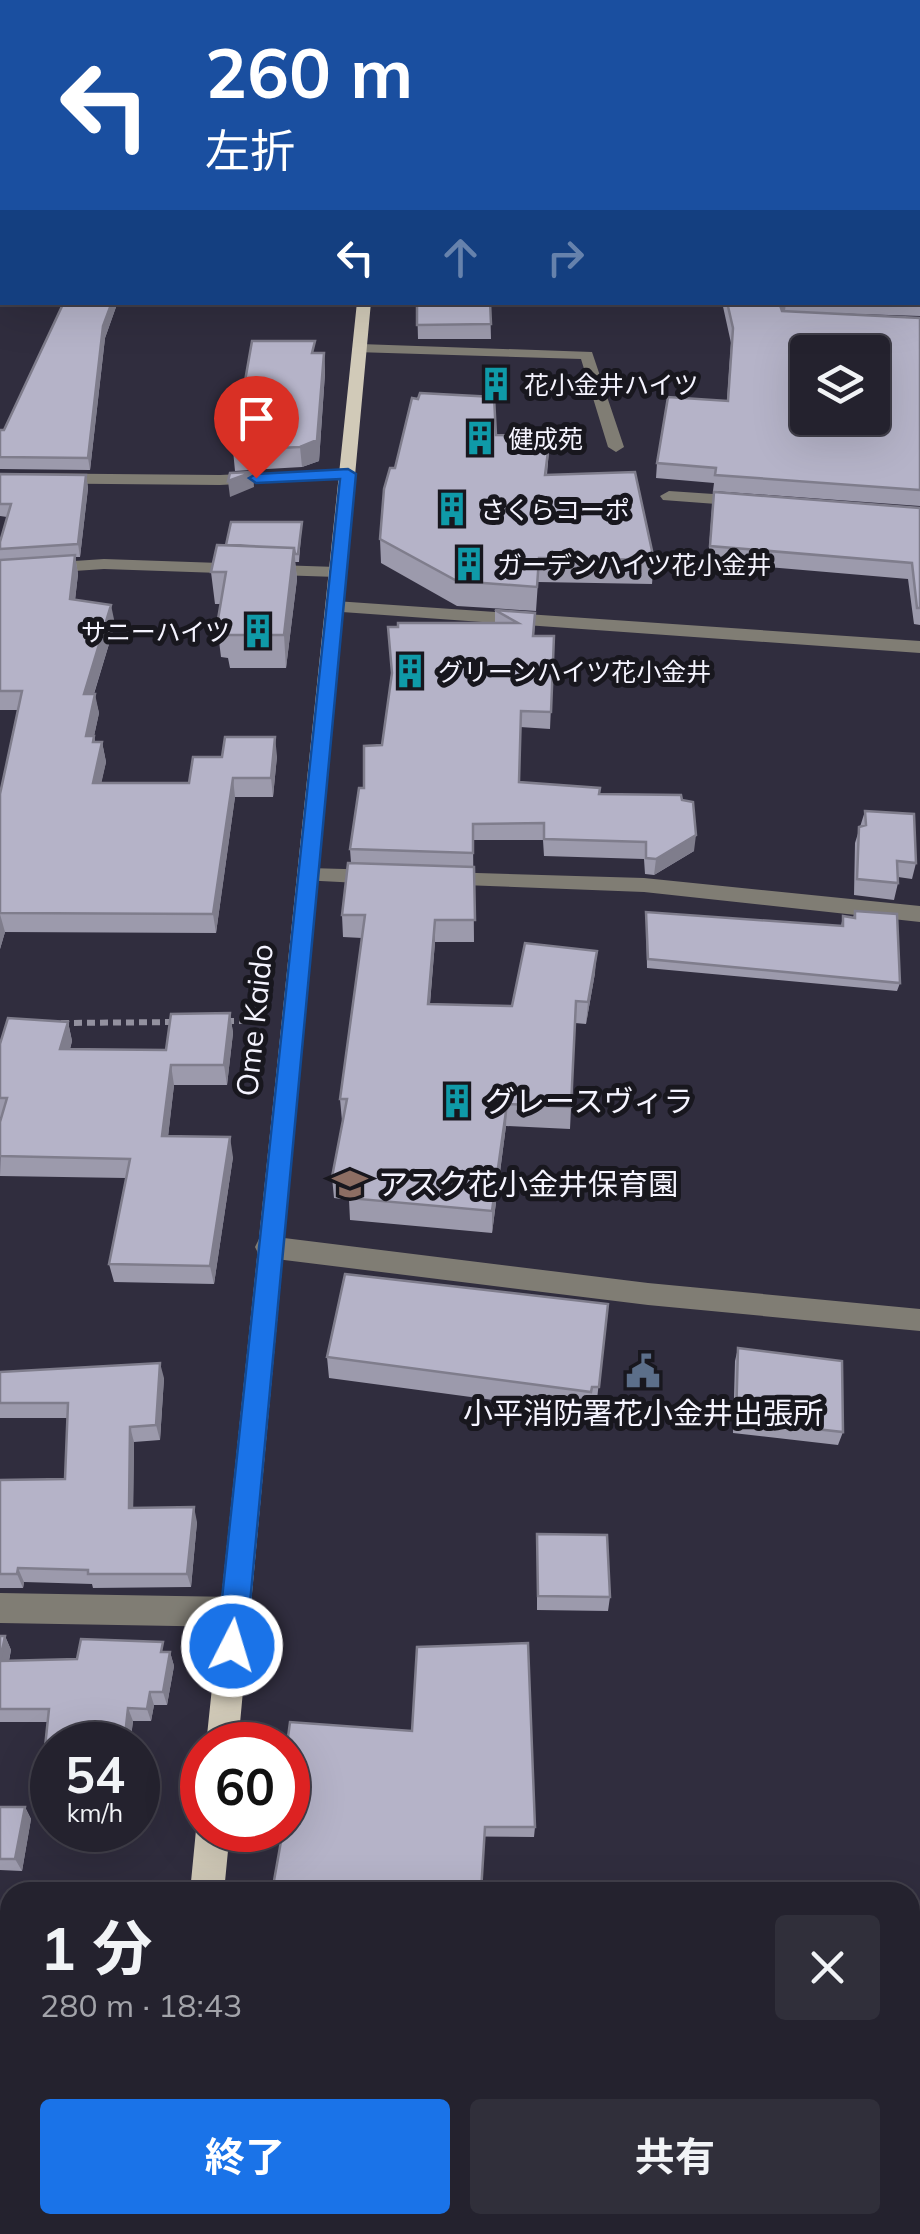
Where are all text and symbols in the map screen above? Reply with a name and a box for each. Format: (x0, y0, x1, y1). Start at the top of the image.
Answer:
text: 260 m (205, 28, 413, 116)
icon: left (40, 40, 170, 170)
text: 左折 (205, 122, 295, 178)
icon: left (328, 230, 383, 285)
icon: ahead (433, 230, 488, 285)
icon: right (538, 230, 593, 285)
map controls (790, 335, 890, 435)
button: layers (790, 335, 890, 435)
building icon: 花小金井ハイツ (477, 365, 515, 403)
place label: 花小金井ハイツ (524, 369, 699, 400)
pin (214, 376, 299, 479)
icon: arrive (229, 391, 284, 446)
building icon: 健成苑 (461, 419, 499, 457)
place label: 健成苑 (508, 423, 583, 454)
building icon: さくらコーポ (433, 490, 471, 528)
place label: さくらコーポ (480, 494, 630, 525)
building icon: ガーデンハイツ花小金井 (450, 545, 488, 583)
place label: ガーデンハイツ花小金井 (497, 549, 772, 580)
building icon: サニーハイツ (239, 612, 277, 650)
place label: サニーハイツ (81, 616, 230, 647)
building icon: グリーンハイツ花小金井 (391, 652, 429, 690)
place label: グリーンハイツ花小金井 (438, 656, 711, 687)
street label: Ome Kaido (227, 942, 281, 1098)
building icon: グレースヴィラ (438, 1082, 476, 1120)
place label: グレースヴィラ (485, 1082, 694, 1120)
school or university icon: アスク花小金井保育園 (331, 1165, 369, 1203)
place label: アスク花小金井保育園 (378, 1165, 678, 1203)
public building icon: 小平消防署花小金井出張所 (624, 1352, 662, 1390)
place label: 小平消防署花小金井出張所 (463, 1394, 823, 1432)
position arrow (180, 1594, 284, 1698)
speed limit sign: 60 (180, 1722, 310, 1852)
text: 54 (65, 1743, 125, 1806)
text: km/h (67, 1797, 123, 1828)
text: 1 分 (40, 1910, 152, 1985)
button: close (775, 1915, 880, 2020)
text: 280 m · 18:43 (40, 1985, 242, 2025)
button: 終了 (40, 2099, 450, 2214)
button: 共有 (470, 2099, 880, 2214)

